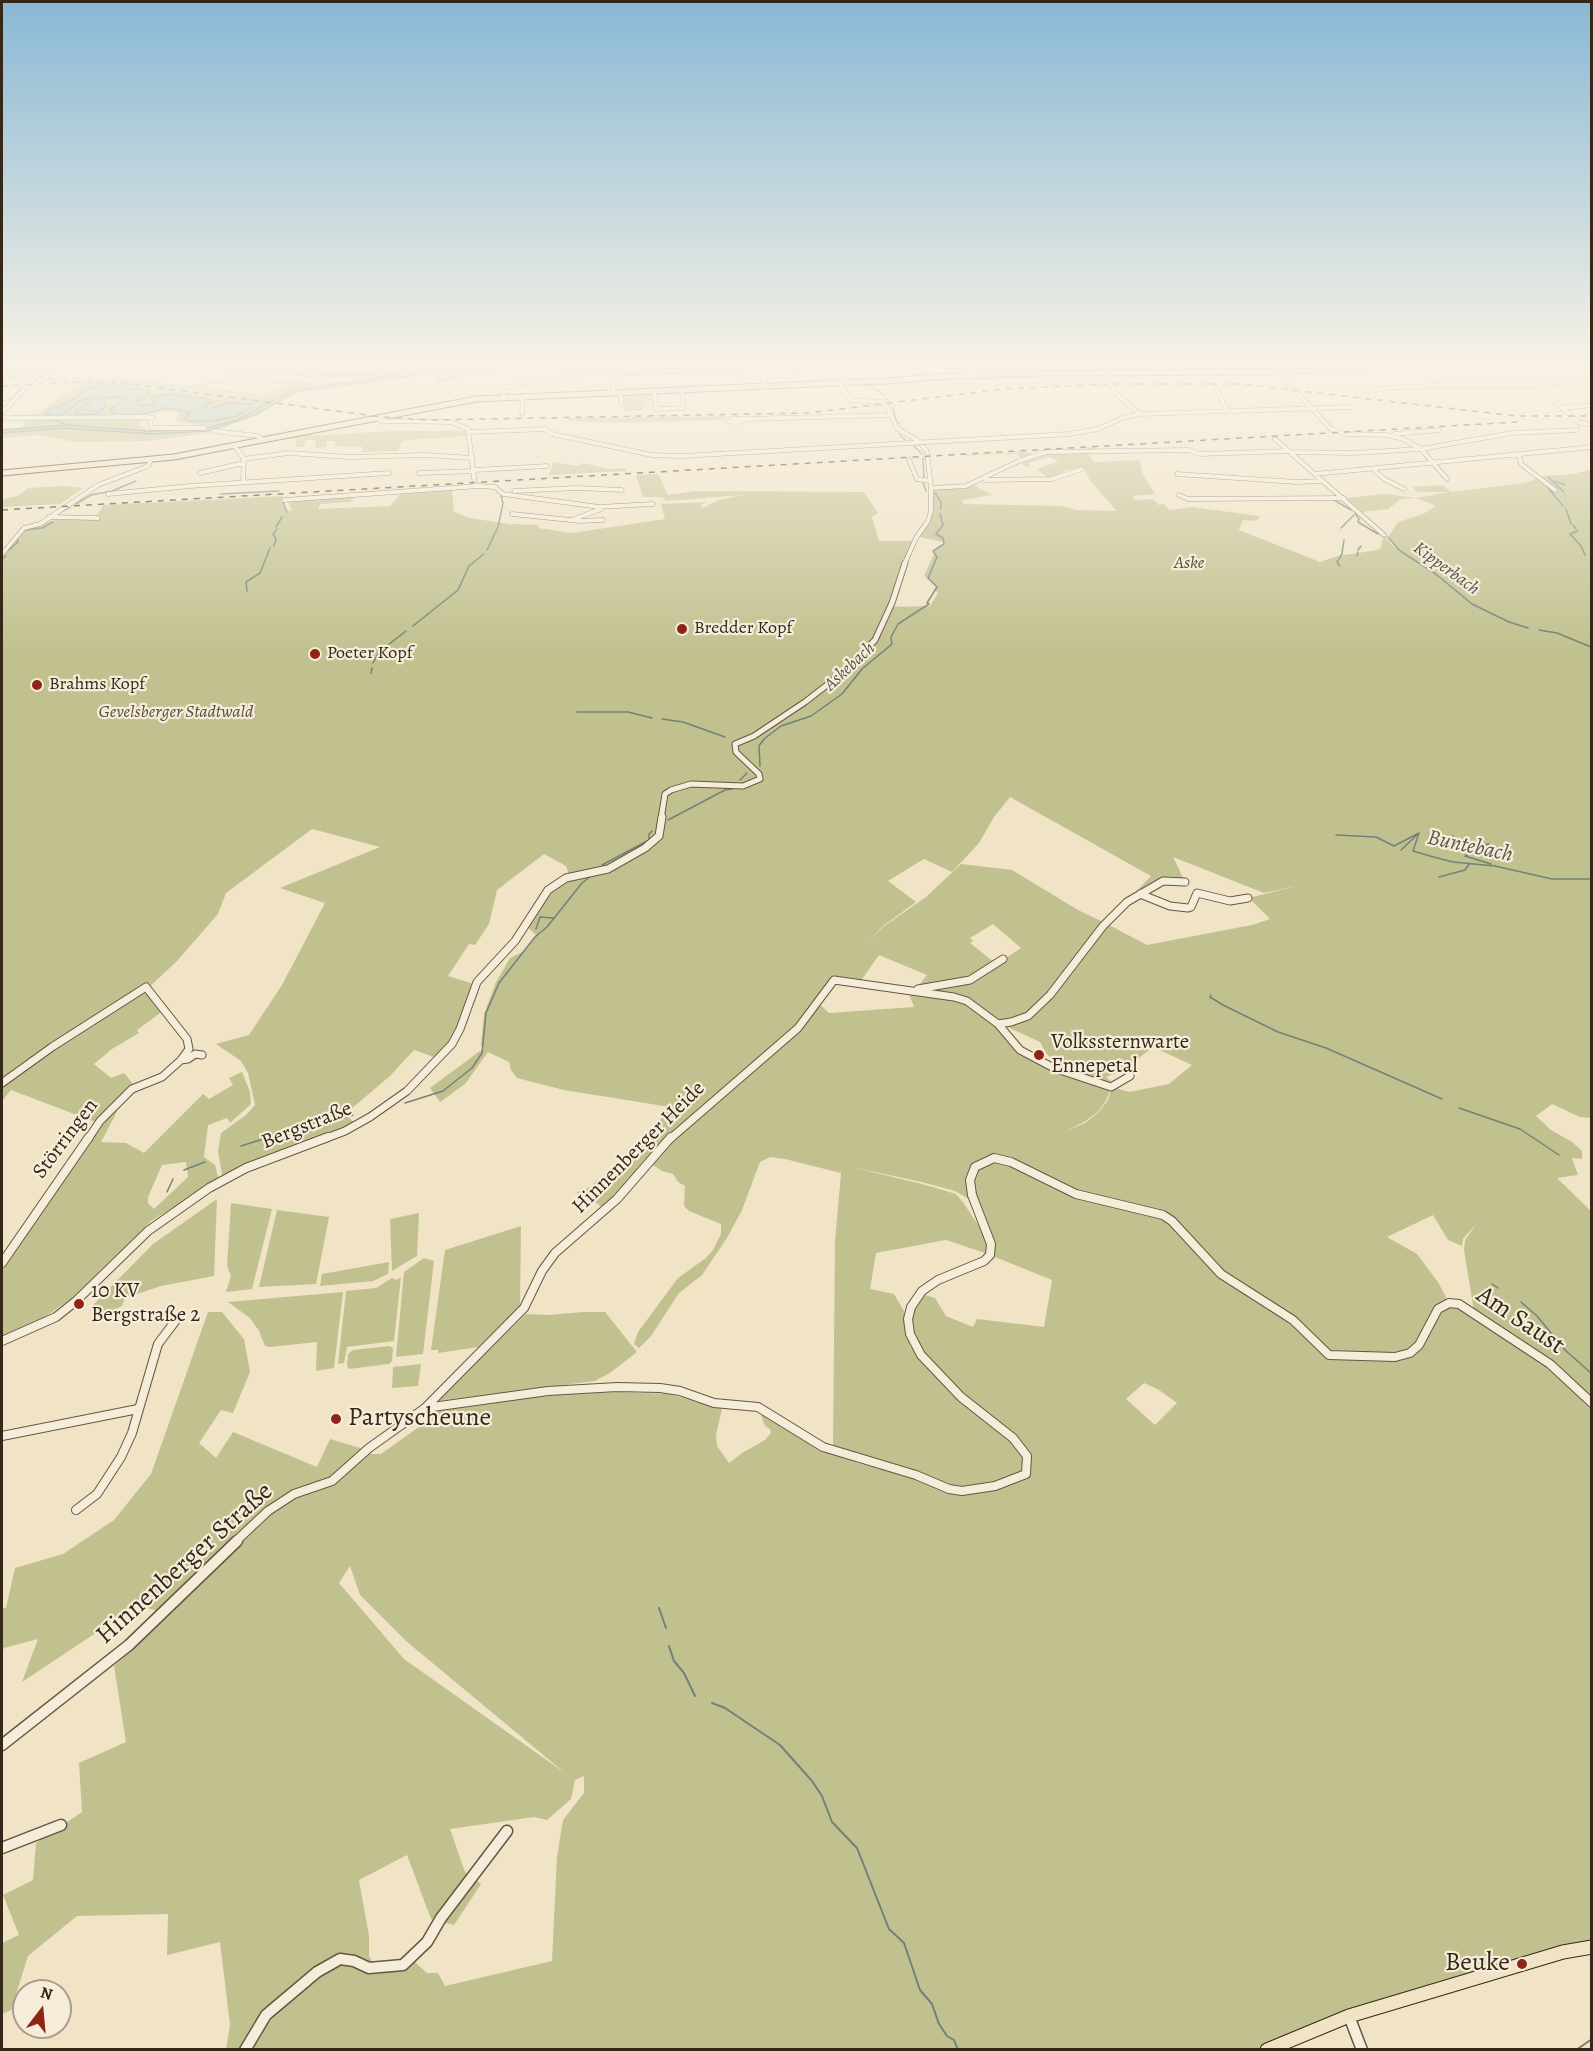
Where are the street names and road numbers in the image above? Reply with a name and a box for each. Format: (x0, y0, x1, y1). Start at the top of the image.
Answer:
street label: Hinnenberger Heide (567, 1076, 711, 1220)
street label: Störringen (28, 1094, 104, 1184)
street label: Bergstraße (258, 1097, 356, 1155)
street label: Am Saust (1470, 1280, 1570, 1362)
street label: Hinnenberger Straße (90, 1477, 280, 1651)

